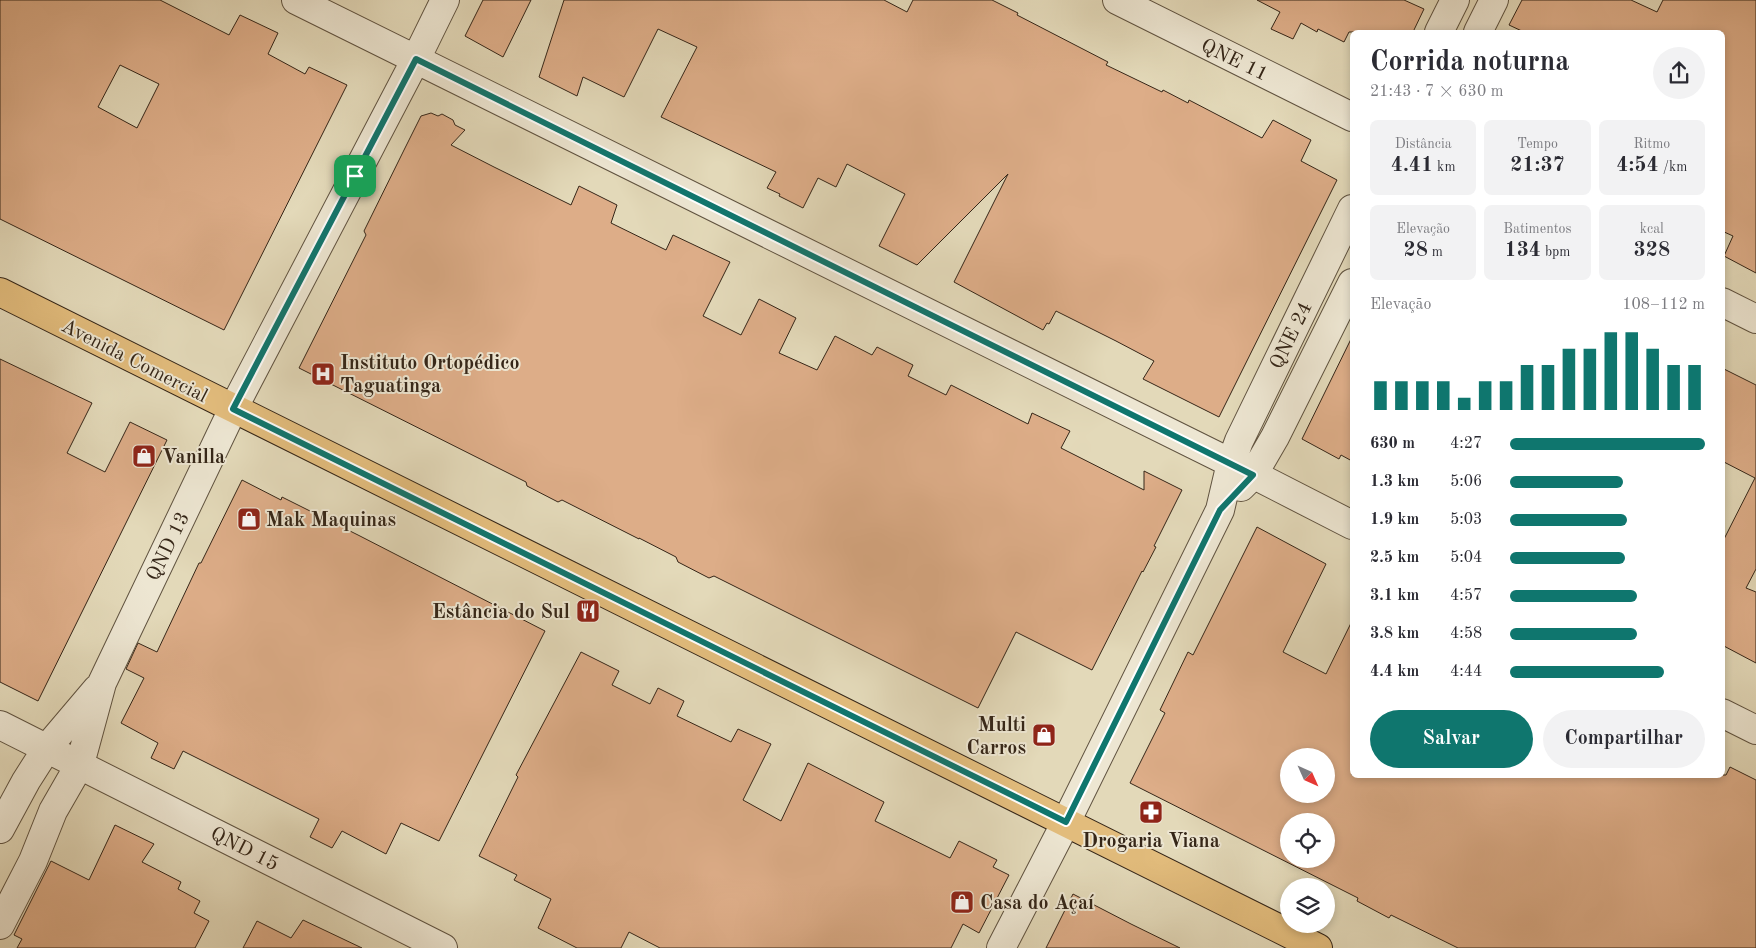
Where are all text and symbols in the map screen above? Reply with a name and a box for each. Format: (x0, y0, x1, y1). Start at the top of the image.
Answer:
street label: QNE 11 (1197, 36, 1271, 86)
button: share (1653, 47, 1705, 99)
text: Corrida noturna (1370, 49, 1570, 77)
text: 21:43 · 7 × 630 m (1370, 84, 1503, 100)
text: Distância (1395, 137, 1452, 151)
text: Tempo (1517, 137, 1558, 151)
text: Ritmo (1633, 137, 1670, 151)
pin (334, 155, 376, 197)
text: 4.41 (1391, 155, 1433, 176)
text: 21:37 (1510, 155, 1565, 176)
text: 4:54 (1616, 155, 1659, 176)
text: km (1433, 160, 1456, 174)
text: /km (1659, 160, 1687, 174)
icon: arrive (341, 162, 369, 190)
text: Elevação (1396, 222, 1450, 236)
text: Batimentos (1503, 222, 1572, 236)
text: kcal (1640, 222, 1664, 236)
text: 28 (1403, 240, 1428, 261)
text: 134 (1504, 240, 1541, 261)
text: 328 (1634, 240, 1670, 261)
text: m (1428, 245, 1443, 259)
text: bpm (1541, 245, 1571, 259)
text: Elevação (1370, 297, 1431, 313)
text: 108–112 m (1622, 297, 1705, 313)
street label: QNE 24 (1267, 299, 1317, 373)
street label: Avenida Comercial (58, 316, 210, 407)
place label: Instituto Ortopédico Taguatinga (340, 354, 520, 397)
hospital icon: Instituto Ortopédico Taguatinga (310, 361, 336, 387)
text: 630 m (1370, 436, 1415, 452)
text: 4:27 (1450, 436, 1482, 452)
shop icon: Vanilla (131, 443, 157, 469)
place label: Vanilla (162, 448, 225, 468)
text: 1.3 km (1370, 474, 1419, 490)
text: 5:06 (1450, 474, 1482, 490)
shop icon: Mak Maquinas (236, 506, 262, 532)
street label: QND 13 (144, 509, 194, 584)
place label: Mak Maquinas (266, 511, 396, 531)
text: 1.9 km (1370, 512, 1419, 528)
text: 5:03 (1450, 512, 1482, 528)
text: 2.5 km (1370, 550, 1419, 566)
text: 5:04 (1450, 550, 1482, 566)
text: 3.1 km (1370, 588, 1419, 604)
text: 4:57 (1450, 588, 1482, 604)
restaurant icon: Estância do Sul (575, 598, 601, 624)
place label: Estância do Sul (432, 603, 570, 623)
text: 3.8 km (1370, 626, 1419, 642)
text: 4:58 (1450, 626, 1482, 642)
text: 4.4 km (1370, 664, 1419, 680)
text: 4:44 (1450, 664, 1482, 680)
button: Salvar (1370, 710, 1533, 768)
button: Compartilhar (1543, 710, 1705, 768)
place label: Multi Carros (967, 716, 1026, 759)
shop icon: Multi Carros (1031, 722, 1057, 748)
north arrow (1280, 748, 1335, 802)
map controls (1280, 748, 1335, 933)
pharmacy icon: Drogaria Viana (1138, 799, 1164, 825)
button: locate (1280, 813, 1335, 868)
street label: QND 15 (207, 824, 282, 875)
place label: Drogaria Viana (1082, 832, 1220, 852)
button: layers (1280, 878, 1335, 933)
shop icon: Casa do Açaí (949, 889, 975, 915)
place label: Casa do Açaí (980, 894, 1094, 914)

